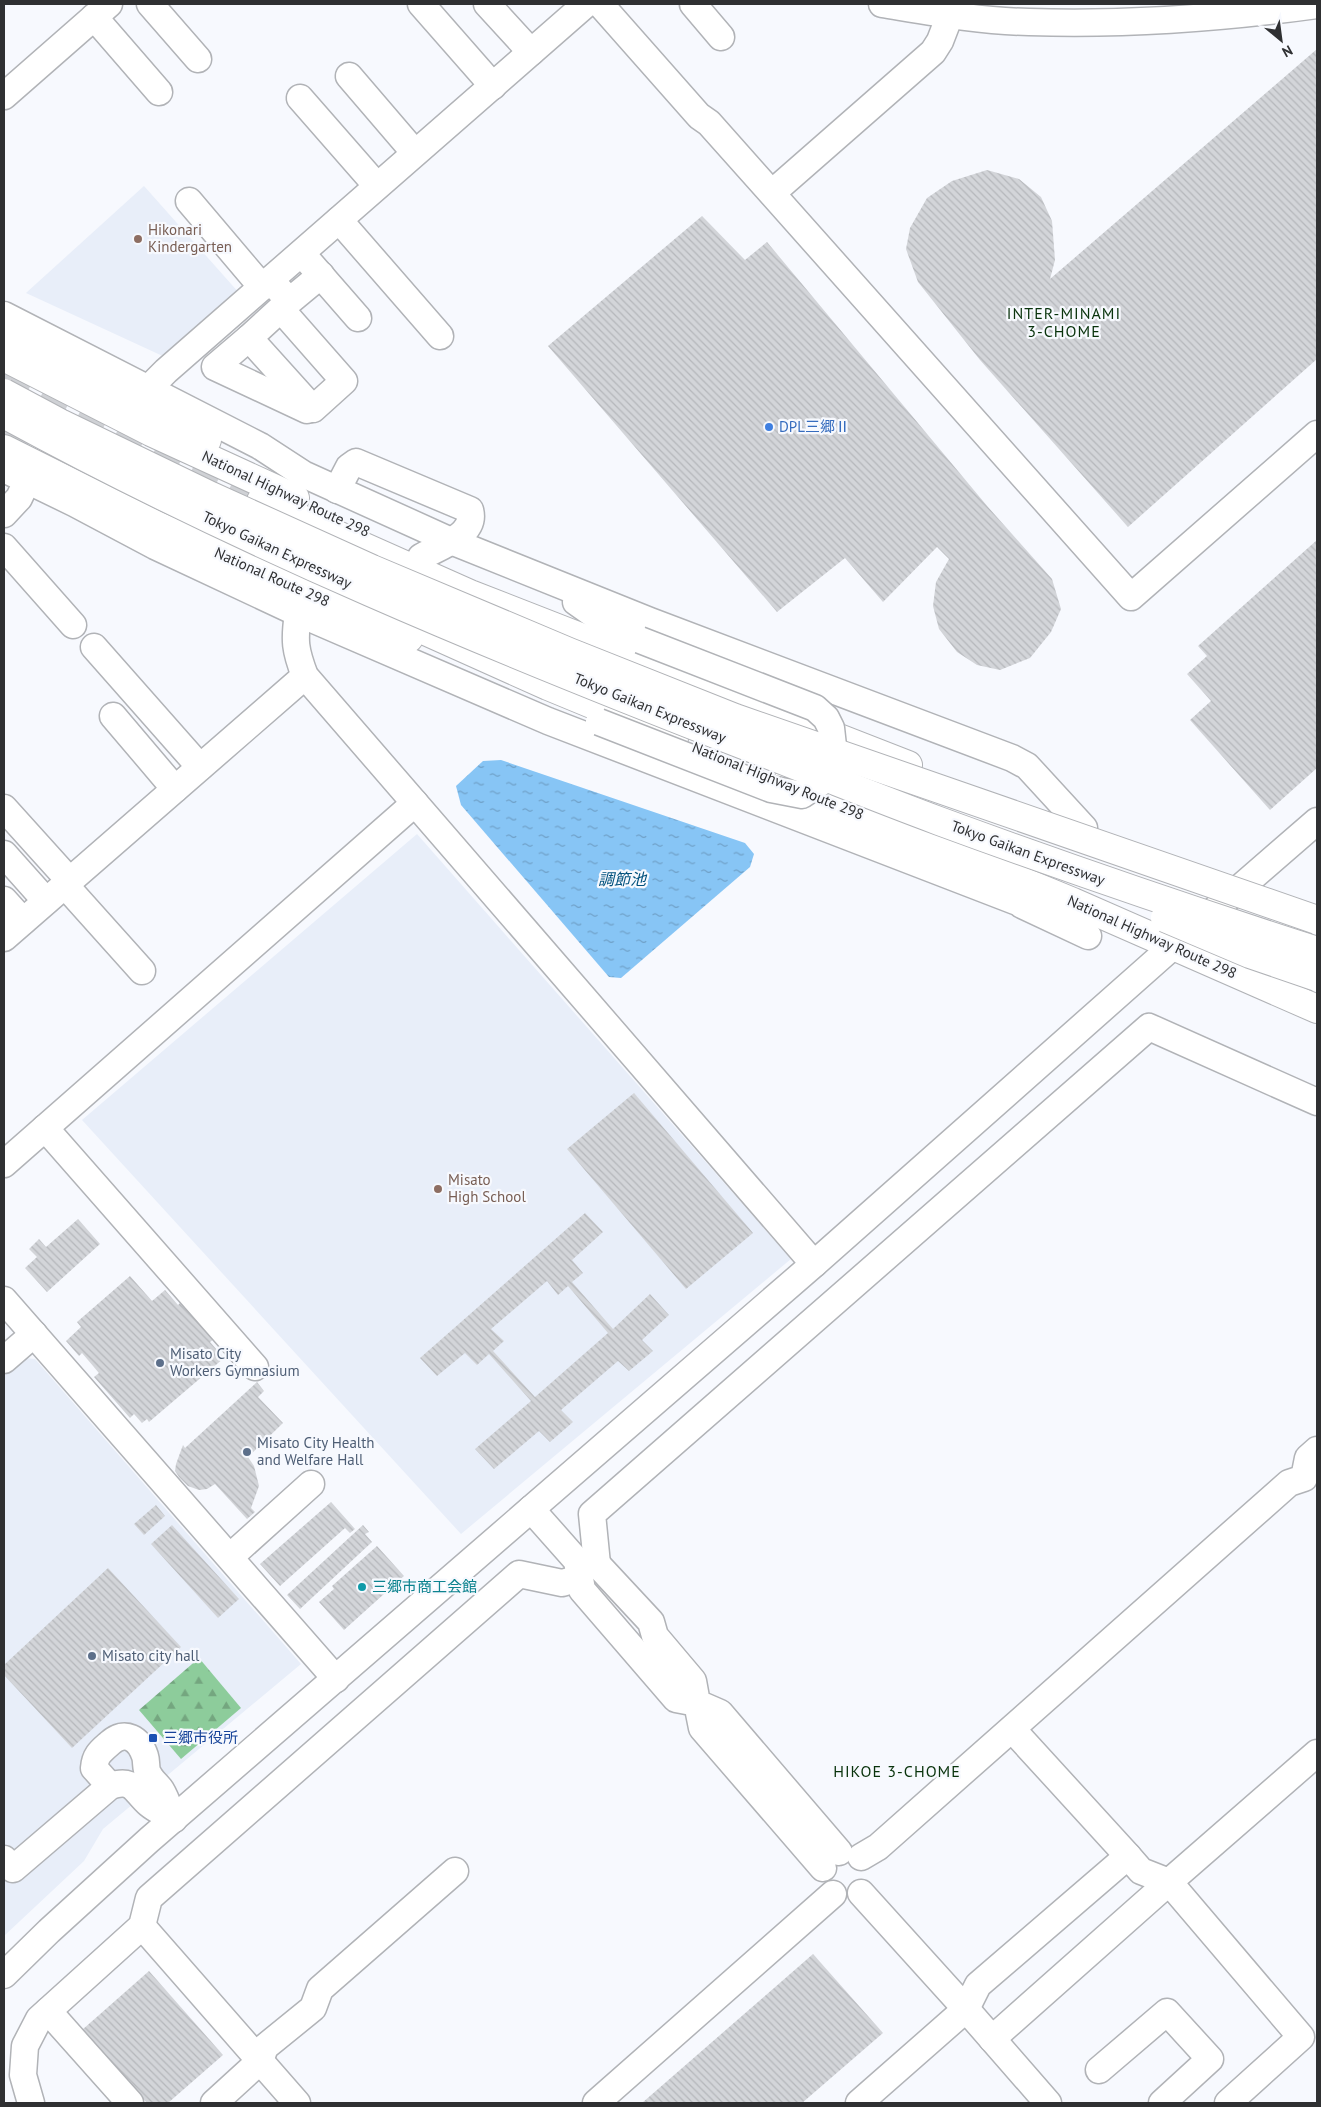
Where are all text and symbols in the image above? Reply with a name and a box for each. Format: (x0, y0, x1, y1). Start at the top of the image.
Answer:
north arrow (1256, 15, 1306, 65)
text: N (1279, 41, 1296, 61)
place label: Hikonari Kindergarten (148, 220, 232, 256)
marker: Hikonari Kindergarten (132, 233, 144, 245)
district label: INTER-MINAMI 3-CHOME (1007, 303, 1121, 341)
place label: DPL三郷Ⅱ (779, 417, 850, 436)
marker: DPL三郷Ⅱ (763, 421, 775, 433)
street label: National Highway Route 298 (199, 446, 373, 541)
street label: Tokyo Gaikan Expressway (200, 507, 355, 593)
street label: National Route 298 (212, 543, 333, 610)
street label: Tokyo Gaikan Expressway (571, 668, 729, 747)
street label: National Highway Route 298 (690, 737, 867, 824)
street label: Tokyo Gaikan Expressway (949, 816, 1108, 889)
water label: 調節池 (598, 869, 648, 889)
street label: National Highway Route 298 (1065, 891, 1240, 983)
place label: Misato High School (448, 1170, 526, 1206)
marker: Misato High School (432, 1183, 444, 1195)
place label: Misato City Workers Gymnasium (170, 1344, 300, 1380)
marker: Misato City Workers Gymnasium (154, 1357, 166, 1369)
place label: Misato City Health and Welfare Hall (257, 1433, 375, 1469)
marker: Misato City Health and Welfare Hall (241, 1446, 253, 1458)
place label: 三郷市商工会館 (372, 1577, 477, 1596)
marker: 三郷市商工会館 (356, 1581, 368, 1593)
place label: Misato city hall (102, 1646, 200, 1665)
marker: Misato city hall (86, 1650, 98, 1662)
place label: 三郷市役所 (163, 1728, 238, 1747)
marker: 三郷市役所 (147, 1732, 159, 1744)
district label: HIKOE 3-CHOME (833, 1761, 961, 1781)

